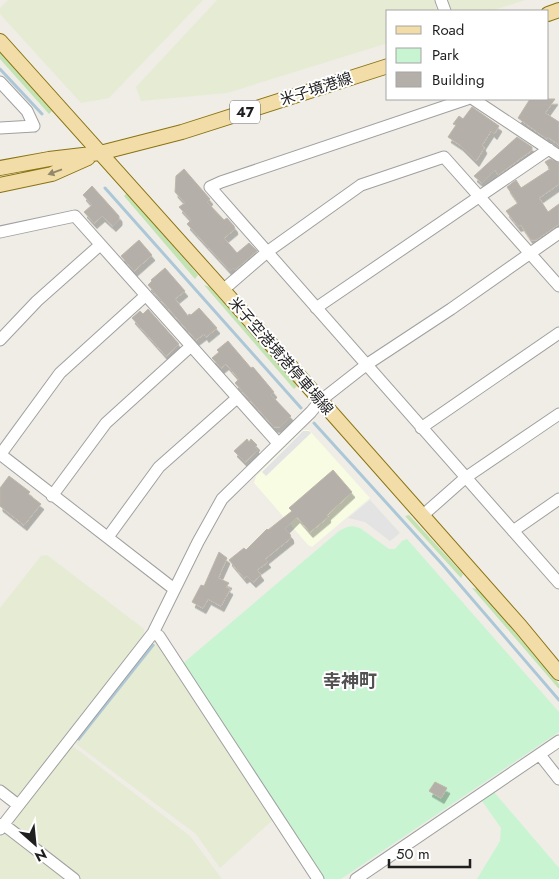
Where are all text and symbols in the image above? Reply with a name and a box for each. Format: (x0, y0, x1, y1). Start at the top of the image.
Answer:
legend (386, 10, 549, 100)
text: Road (432, 19, 464, 41)
text: Park (432, 44, 459, 66)
street label: 米子境港線 (277, 67, 355, 111)
text: Building (432, 69, 484, 91)
road number: 47 (230, 100, 260, 124)
one-way arrow (47, 168, 62, 176)
street label: 米子空港境港停車場線 (223, 292, 339, 420)
district label: 幸神町 (323, 668, 377, 694)
north arrow (10, 819, 60, 869)
scale bar (389, 836, 470, 868)
text: 50 m (396, 843, 430, 865)
text: N (31, 844, 50, 867)

